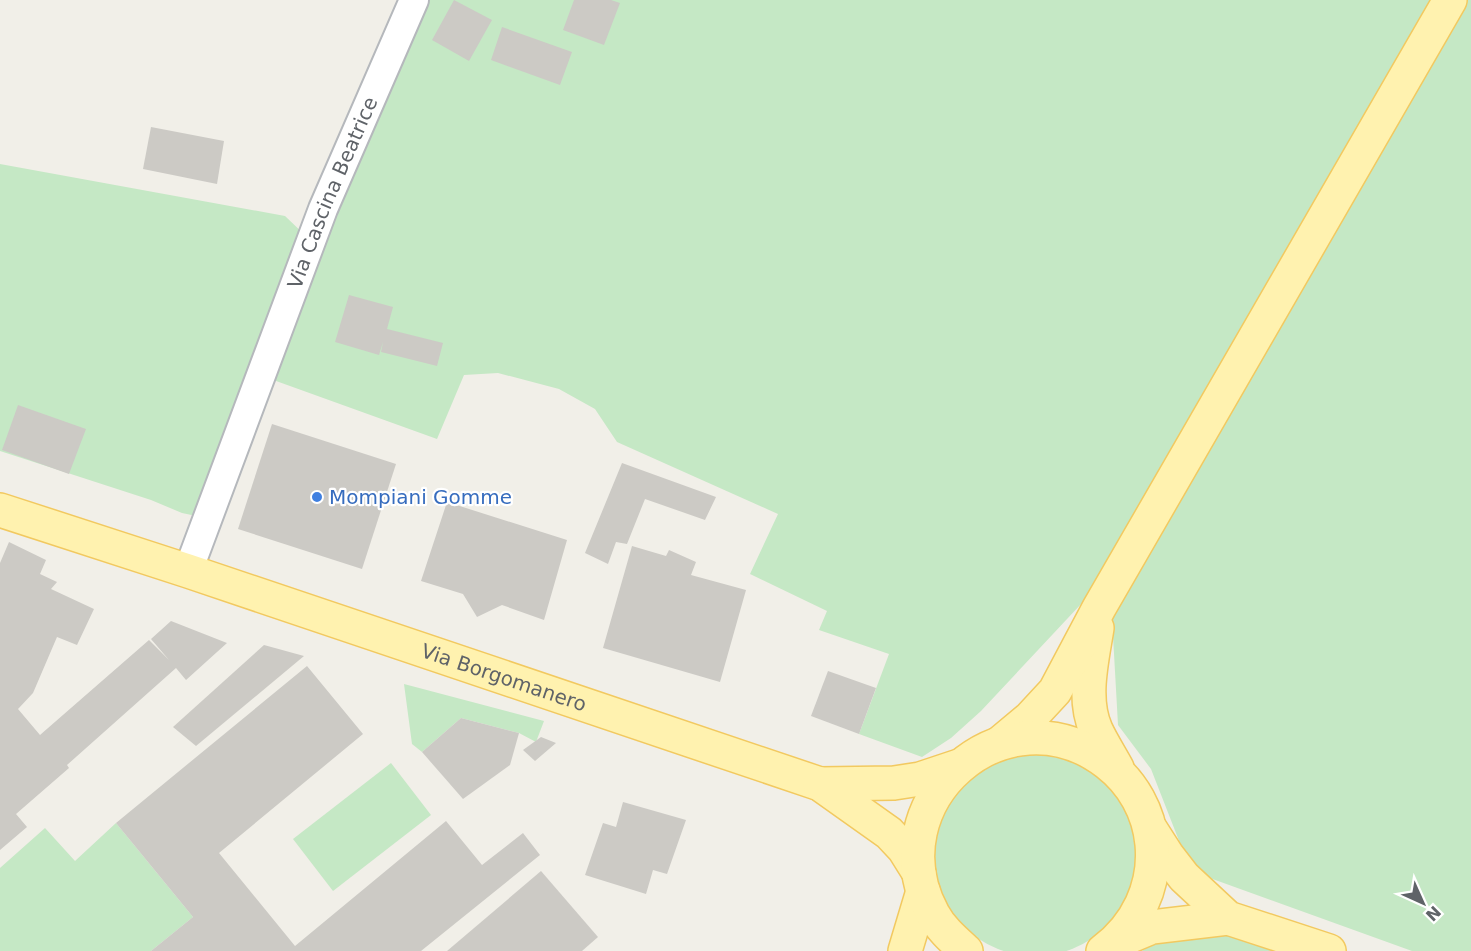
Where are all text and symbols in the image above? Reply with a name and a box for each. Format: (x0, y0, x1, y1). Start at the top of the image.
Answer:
street label: Via Cascina Beatrice (282, 93, 382, 292)
place label: Mompiani Gomme (329, 485, 512, 509)
marker: Mompiani Gomme (310, 490, 324, 504)
street label: Via Borgomanero (418, 638, 590, 716)
north arrow (1393, 873, 1453, 933)
text: N (1422, 902, 1445, 925)

